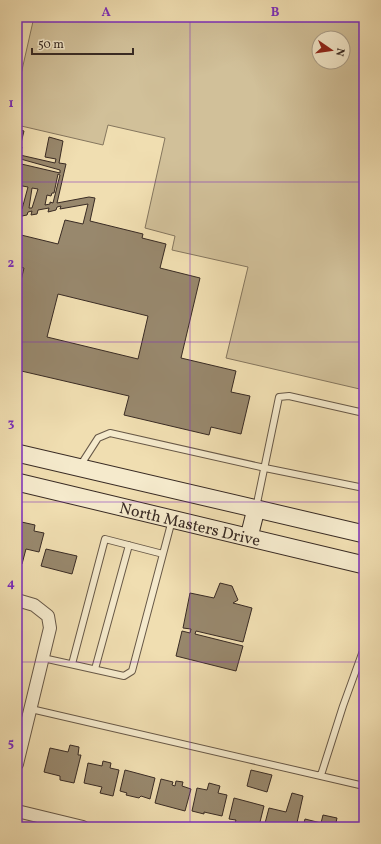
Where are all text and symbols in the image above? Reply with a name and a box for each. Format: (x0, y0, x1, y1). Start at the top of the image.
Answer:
text: A (101, 4, 111, 22)
text: B (271, 4, 280, 22)
scale bar (32, 30, 133, 56)
north arrow (311, 30, 351, 70)
text: 50 m (38, 37, 64, 53)
text: N (331, 46, 347, 57)
text: 1 (8, 95, 14, 113)
text: 2 (8, 255, 15, 273)
text: 3 (8, 415, 15, 433)
street label: North Masters Drive (117, 498, 262, 553)
text: 4 (7, 575, 15, 593)
text: 5 (8, 735, 14, 753)

